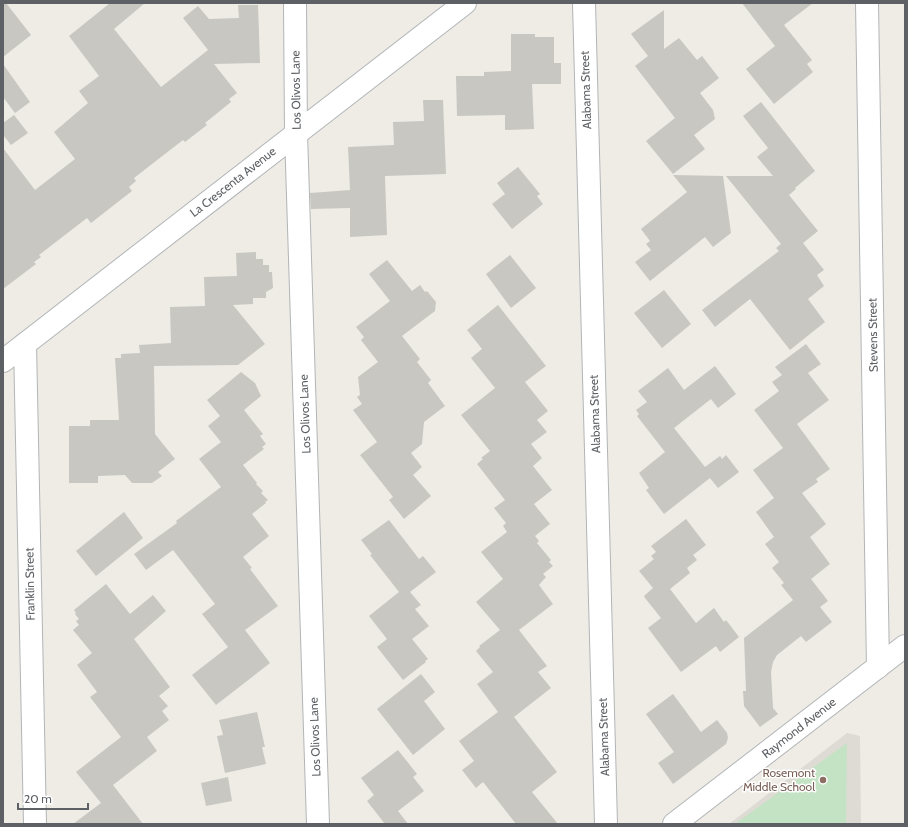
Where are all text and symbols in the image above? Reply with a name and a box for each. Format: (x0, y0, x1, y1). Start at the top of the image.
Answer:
street label: Los Olivos Lane (287, 50, 304, 130)
street label: Alabama Street (577, 51, 594, 129)
street label: La Crescenta Avenue (187, 143, 279, 220)
street label: Stevens Street (864, 298, 881, 372)
street label: Los Olivos Lane (296, 374, 313, 454)
street label: Alabama Street (586, 375, 603, 453)
street label: Franklin Street (21, 547, 38, 621)
street label: Raymond Avenue (759, 694, 839, 761)
street label: Los Olivos Lane (306, 697, 323, 777)
street label: Alabama Street (595, 698, 612, 776)
place label: Rosemont Middle School (743, 765, 815, 794)
marker: Rosemont Middle School (818, 775, 828, 785)
scale bar (18, 785, 88, 811)
text: 20 m (24, 791, 52, 806)

